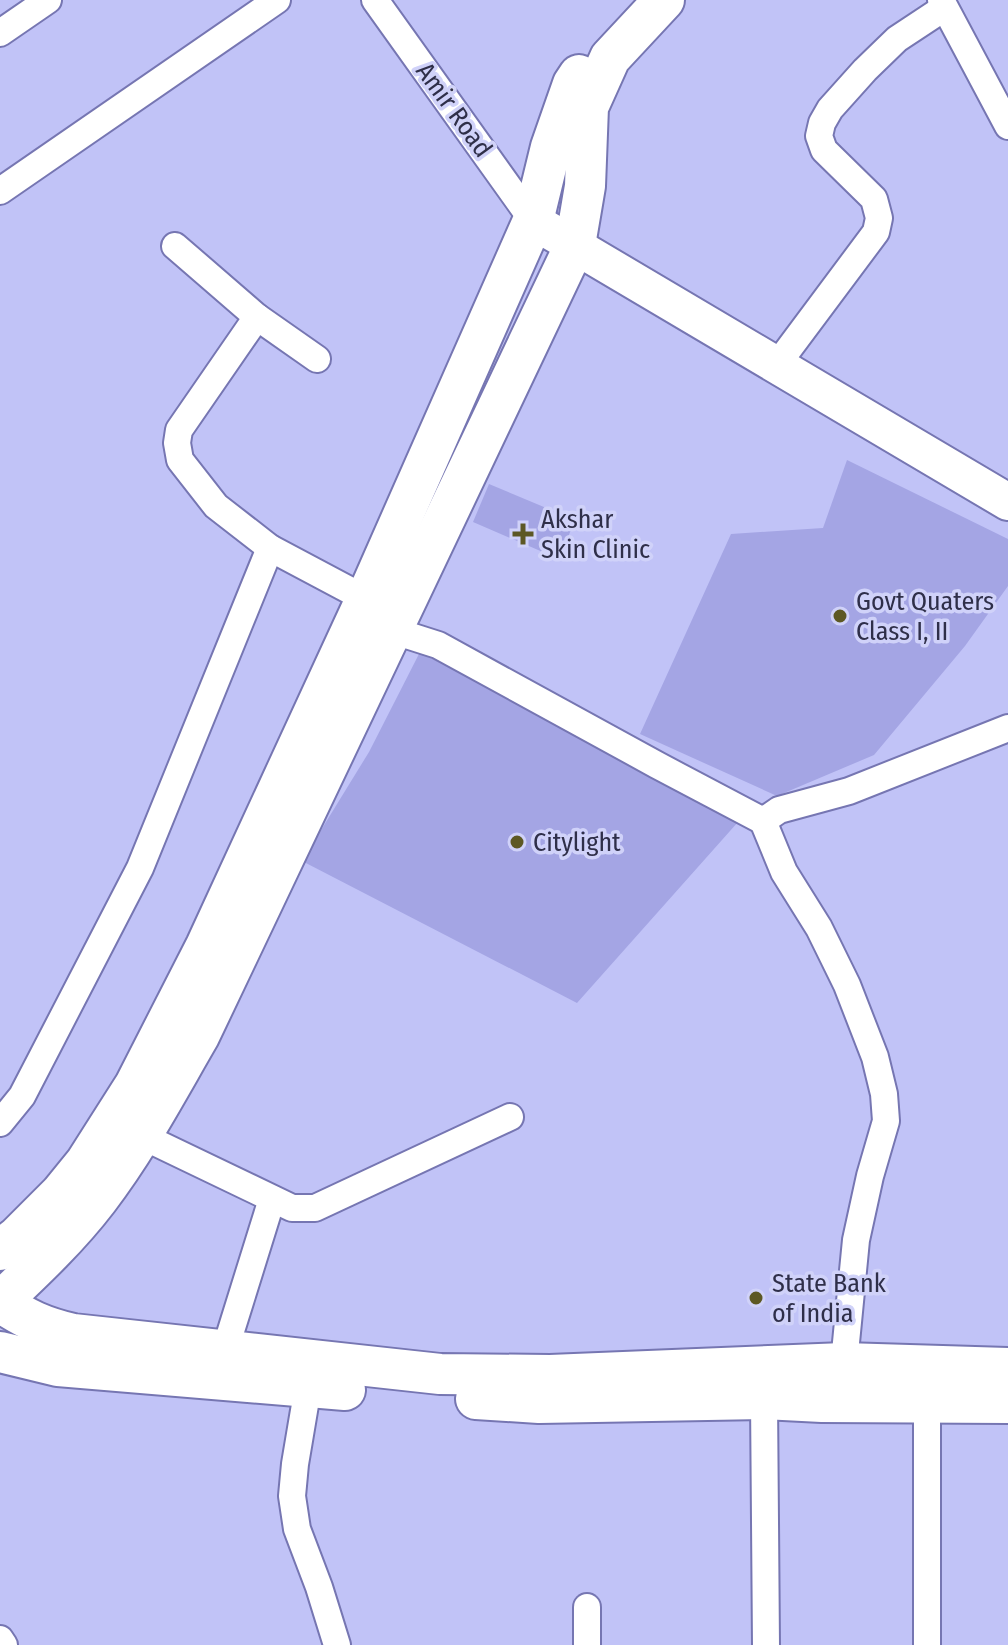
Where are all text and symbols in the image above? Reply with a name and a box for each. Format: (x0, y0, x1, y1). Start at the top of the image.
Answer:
street label: Amir Road (409, 57, 499, 163)
place label: Akshar Skin Clinic (541, 504, 650, 565)
marker: Akshar Skin Clinic (512, 523, 534, 545)
place label: Govt Quaters Class I, II (856, 586, 994, 647)
marker: Govt Quaters Class I, II (831, 607, 849, 625)
place label: Citylight (533, 827, 621, 858)
marker: Citylight (508, 833, 526, 851)
place label: State Bank of India (772, 1268, 887, 1329)
marker: State Bank of India (747, 1289, 765, 1307)

